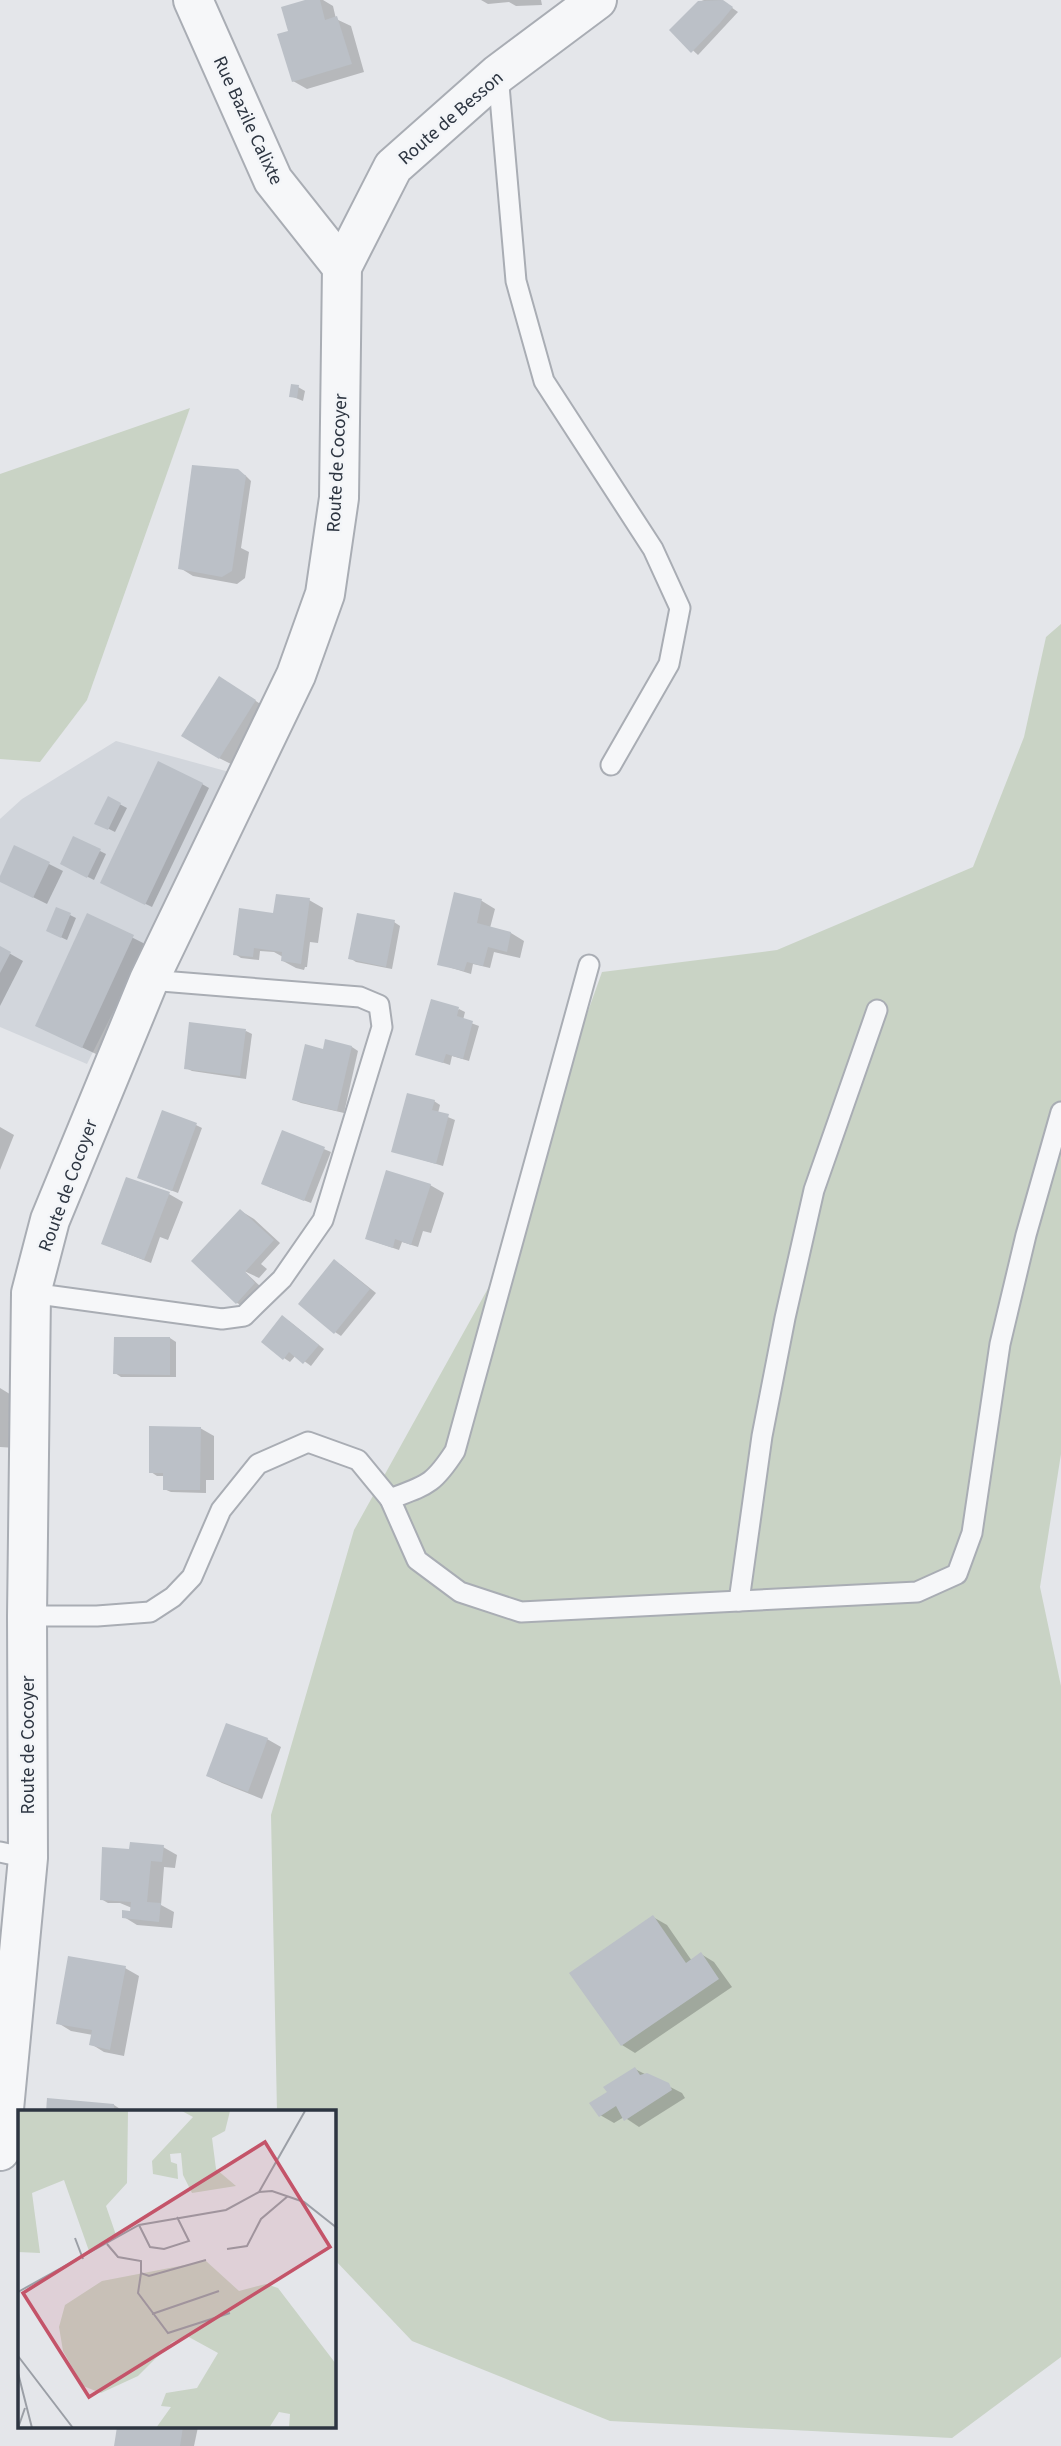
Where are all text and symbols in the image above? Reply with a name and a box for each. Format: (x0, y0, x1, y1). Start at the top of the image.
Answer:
street label: Rue Bazile Calixte (206, 52, 289, 190)
street label: Route de Besson (392, 65, 510, 171)
street label: Route de Cocoyer (320, 393, 355, 533)
street label: Route de Cocoyer (32, 1115, 105, 1255)
street label: Route de Cocoyer (15, 1675, 42, 1814)
inset map (18, 2110, 336, 2428)

